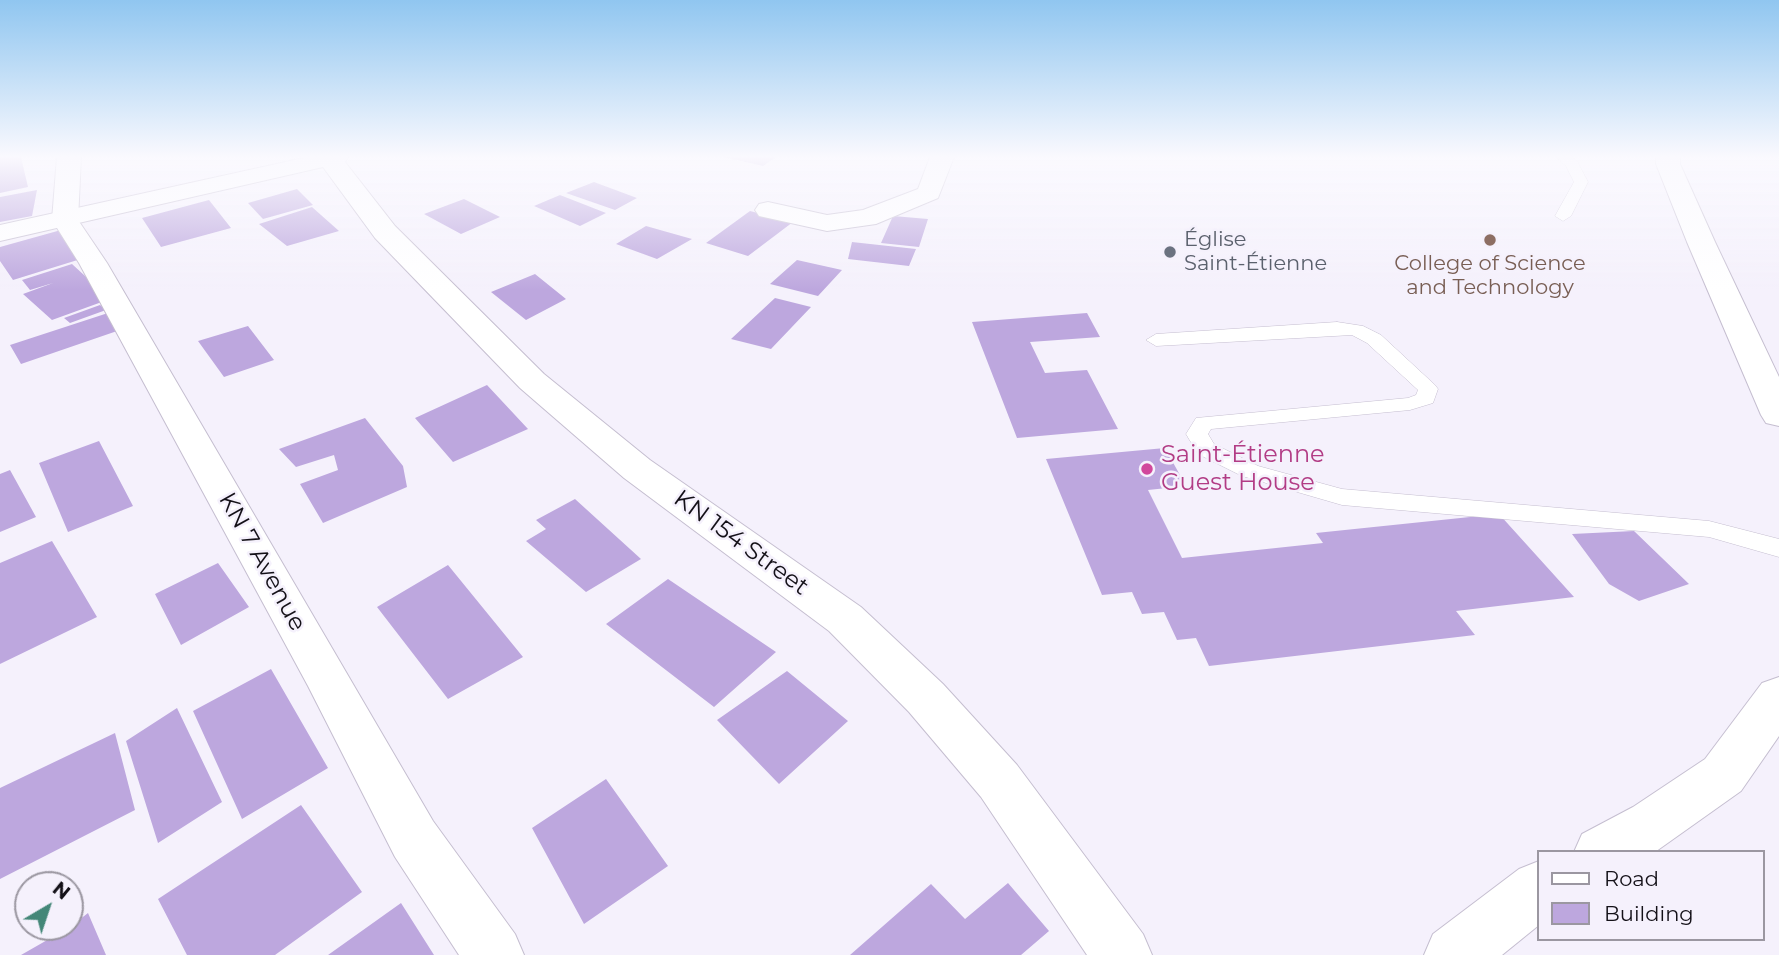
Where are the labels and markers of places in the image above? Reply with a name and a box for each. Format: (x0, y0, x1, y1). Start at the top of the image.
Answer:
place label: Église Saint-Étienne (1184, 227, 1327, 277)
marker: College of Science and Technology (1482, 232, 1498, 248)
marker: Église Saint-Étienne (1162, 244, 1178, 260)
place label: College of Science and Technology (1394, 251, 1586, 301)
place label: Saint-Étienne Guest House (1161, 441, 1325, 497)
marker: Saint-Étienne Guest House (1139, 461, 1155, 477)

